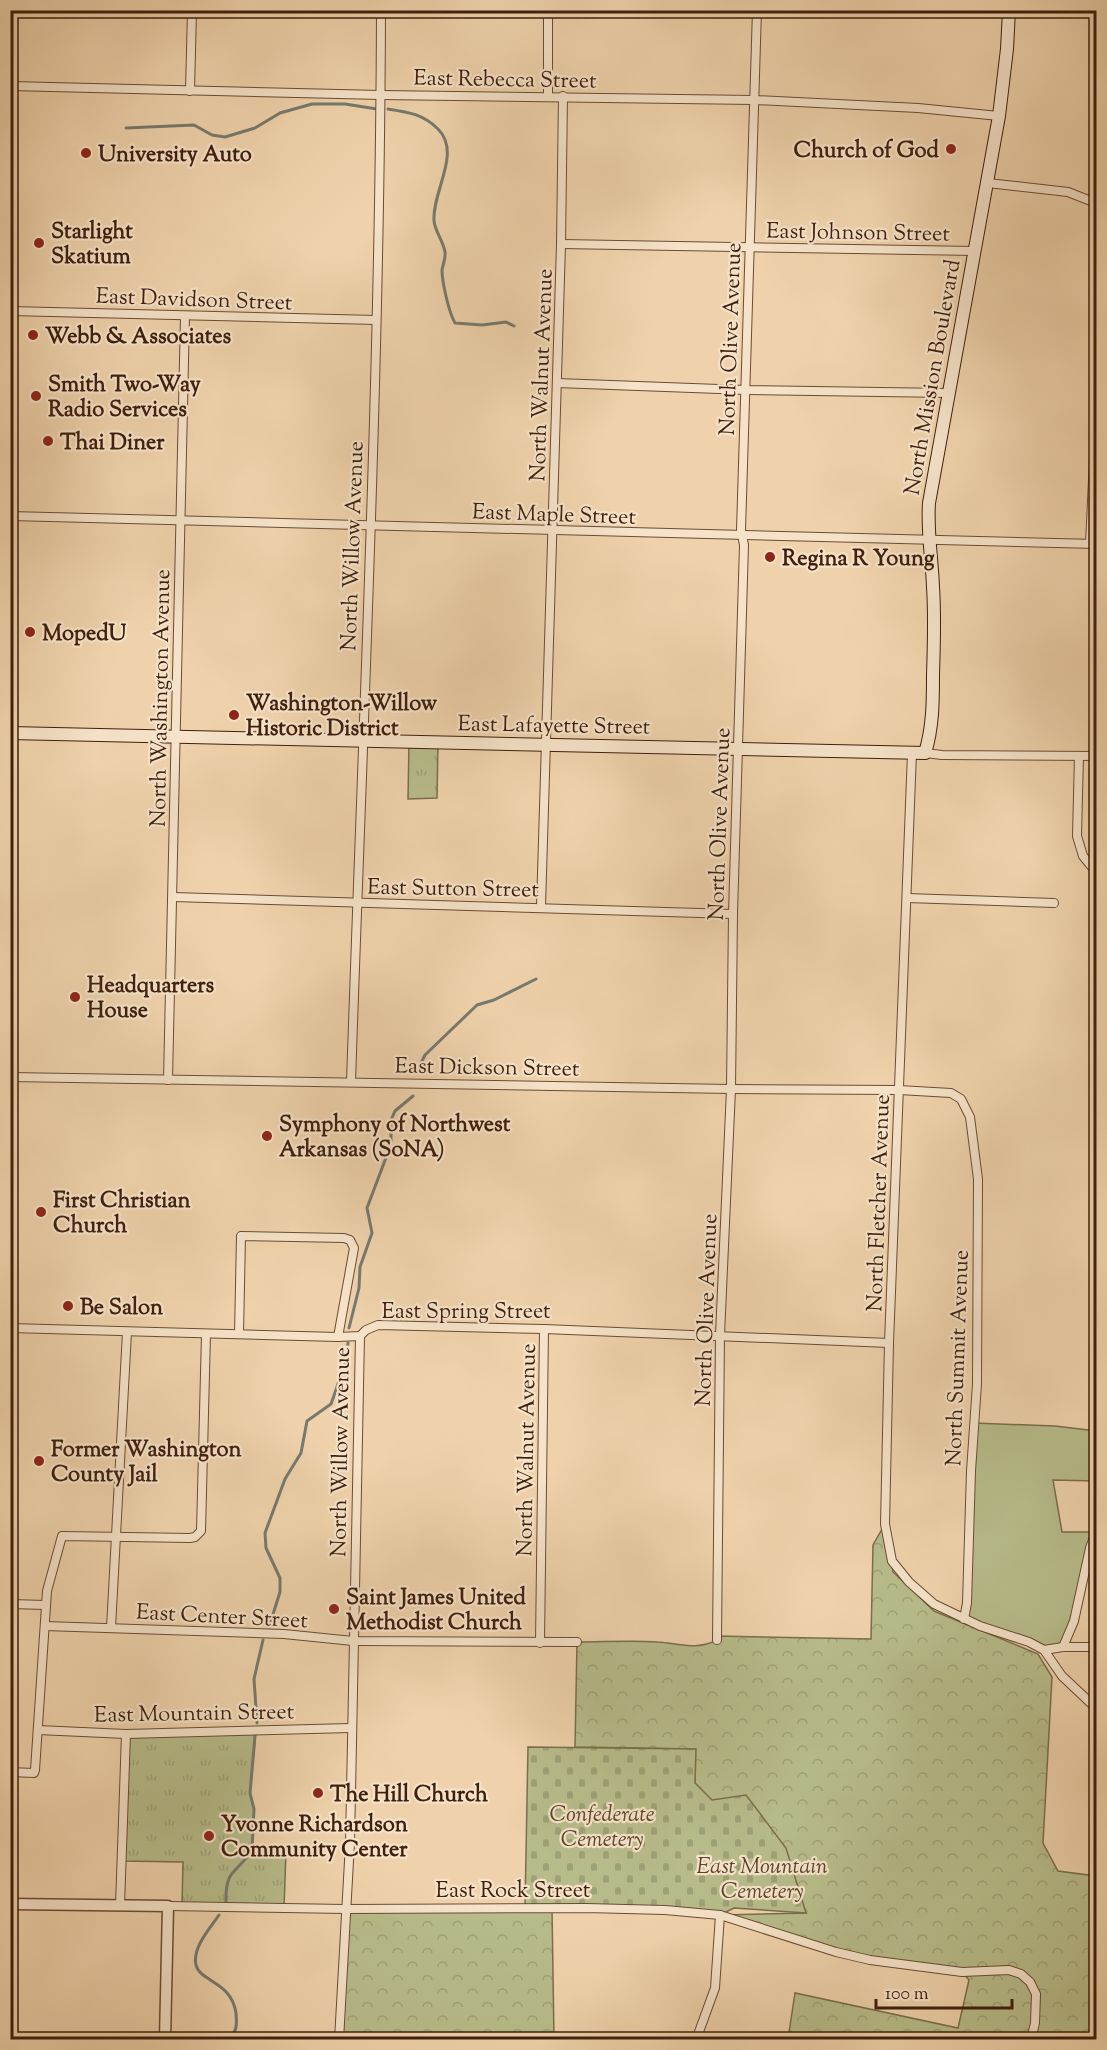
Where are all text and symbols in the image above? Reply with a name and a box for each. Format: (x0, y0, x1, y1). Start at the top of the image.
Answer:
street label: East Rebecca Street (413, 63, 597, 99)
place label: Church of God (793, 136, 940, 168)
place label: University Auto (98, 140, 252, 172)
marker: Church of God (944, 142, 958, 156)
marker: University Auto (79, 146, 93, 160)
street label: East Johnson Street (766, 216, 951, 252)
place label: Starlight Skatium (51, 217, 133, 274)
marker: Starlight Skatium (32, 236, 46, 250)
street label: North Olive Avenue (713, 242, 751, 436)
street label: North Mission Boulevard (897, 257, 970, 498)
street label: North Walnut Avenue (523, 268, 563, 482)
street label: East Davidson Street (95, 282, 293, 320)
place label: Webb & Associates (45, 322, 231, 354)
marker: Webb & Associates (26, 328, 40, 342)
place label: Smith Two-Way Radio Services (48, 370, 201, 427)
marker: Smith Two-Way Radio Services (29, 389, 43, 403)
place label: Thai Diner (60, 428, 165, 460)
marker: Thai Diner (41, 434, 55, 448)
street label: North Willow Avenue (334, 441, 374, 652)
street label: East Maple Street (471, 497, 637, 535)
place label: Regina R Young (782, 544, 935, 576)
marker: Regina R Young (763, 550, 777, 564)
street label: North Washington Avenue (144, 569, 180, 827)
place label: MopedU (42, 619, 126, 651)
marker: MopedU (23, 625, 37, 639)
place label: Washington-Willow Historic District (246, 689, 438, 746)
marker: Washington-Willow Historic District (227, 708, 241, 722)
street label: East Lafayette Street (457, 709, 651, 745)
street label: North Olive Avenue (702, 727, 740, 921)
street label: East Sutton Street (367, 873, 540, 908)
place label: Headquarters House (87, 971, 215, 1028)
marker: Headquarters House (68, 990, 82, 1004)
street label: East Dickson Street (394, 1051, 580, 1087)
street label: North Fletcher Avenue (860, 1094, 900, 1312)
place label: Symphony of Northwest Arkansas (SoNA) (279, 1110, 511, 1167)
marker: Symphony of Northwest Arkansas (SoNA) (260, 1129, 274, 1143)
place label: First Christian Church (53, 1186, 191, 1243)
marker: First Christian Church (34, 1205, 48, 1219)
street label: North Olive Avenue (689, 1213, 727, 1407)
street label: North Summit Avenue (939, 1249, 979, 1467)
place label: Be Salon (80, 1293, 163, 1325)
street label: East Spring Street (381, 1297, 551, 1329)
marker: Be Salon (61, 1299, 75, 1313)
street label: North Walnut Avenue (510, 1343, 546, 1557)
street label: North Willow Avenue (324, 1347, 360, 1557)
place label: Former Washington County Jail (51, 1435, 241, 1492)
marker: Former Washington County Jail (32, 1454, 46, 1468)
place label: Saint James United Methodist Church (346, 1583, 526, 1640)
street label: East Center Street (135, 1598, 309, 1638)
marker: Saint James United Methodist Church (327, 1602, 341, 1616)
street label: East Mountain Street (94, 1697, 295, 1733)
place label: The Hill Church (330, 1780, 488, 1812)
marker: The Hill Church (311, 1786, 325, 1800)
park label: Confederate Cemetery (549, 1800, 655, 1857)
place label: Yvonne Richardson Community Center (221, 1810, 408, 1867)
marker: Yvonne Richardson Community Center (202, 1829, 216, 1843)
park label: East Mountain Cemetery (696, 1852, 828, 1909)
street label: East Rock Street (436, 1876, 591, 1908)
scale bar (876, 1972, 1012, 2010)
text: 100 m (885, 1982, 929, 2008)

